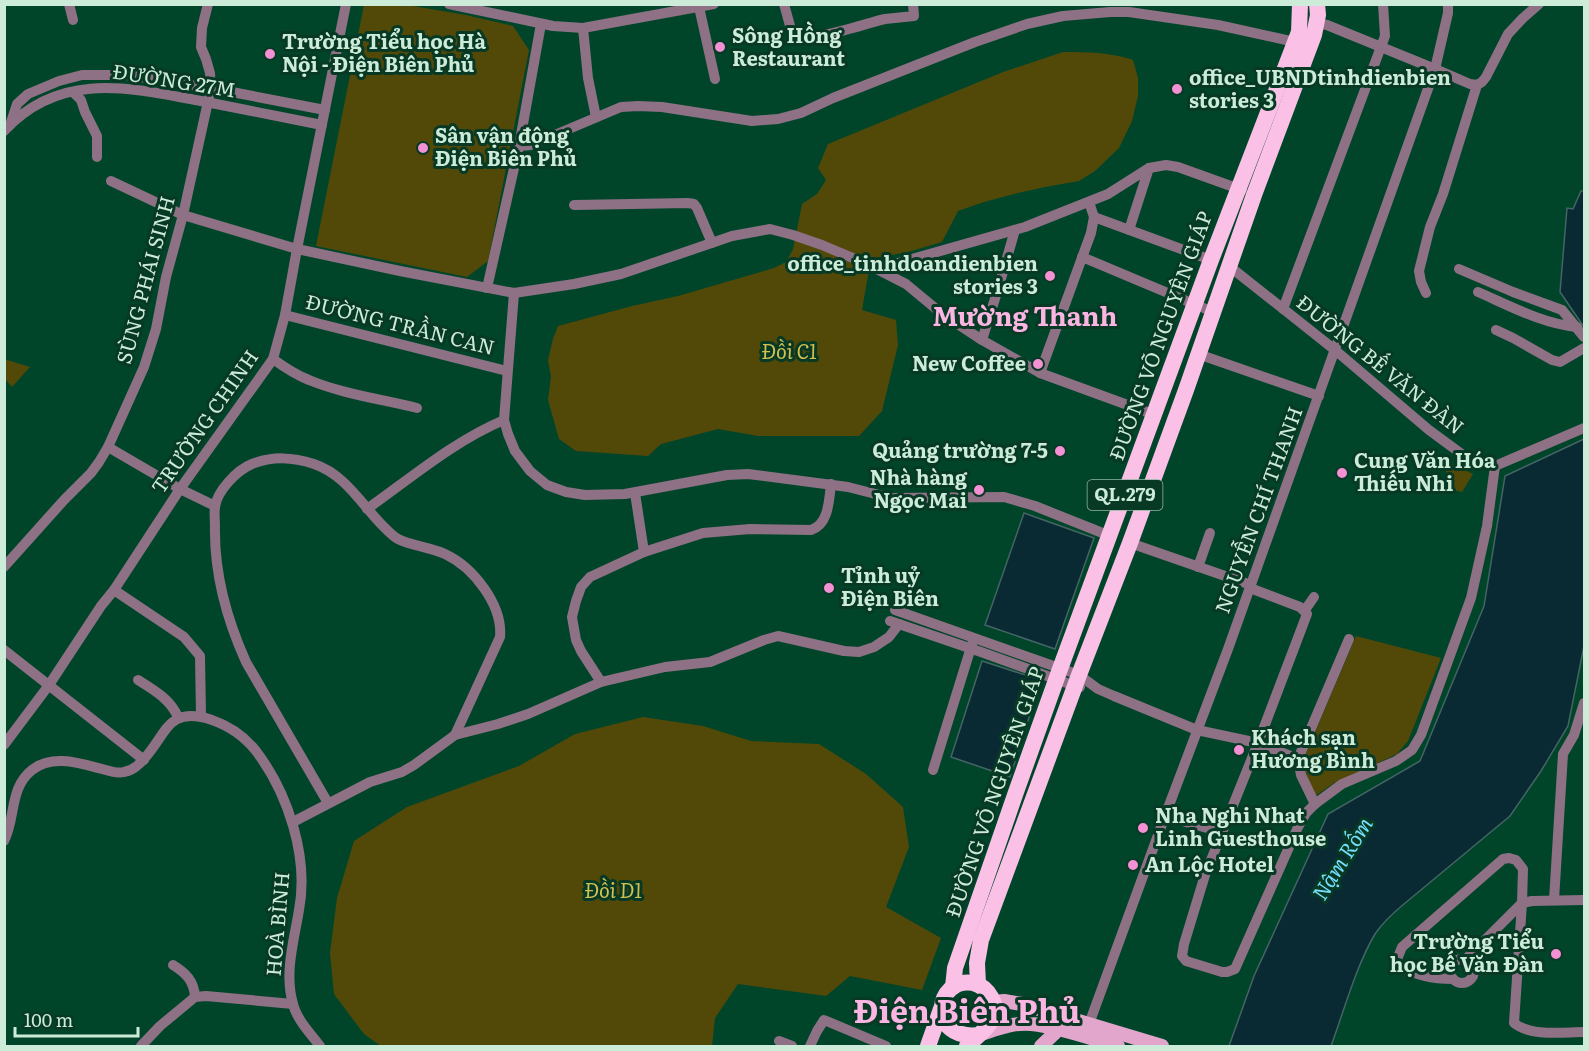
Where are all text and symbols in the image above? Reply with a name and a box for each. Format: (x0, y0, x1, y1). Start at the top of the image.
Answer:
place label: Sông Hồng Restaurant (732, 19, 845, 72)
place label: Trường Tiểu học Hà Nội - Điện Biên Phủ (282, 25, 487, 78)
marker: Sông Hồng Restaurant (713, 40, 727, 54)
marker: Trường Tiểu học Hà Nội - Điện Biên Phủ (263, 47, 277, 61)
street label: ĐƯỜNG 27M (111, 54, 238, 104)
place label: office_UBNDtinhdienbien stories 3 (1189, 61, 1451, 114)
marker: office_UBNDtinhdienbien stories 3 (1170, 82, 1184, 96)
place label: Sân vận động Điện Biên Phủ (435, 119, 577, 172)
marker: Sân vận động Điện Biên Phủ (416, 141, 430, 155)
street label: SÙNG PHÁI SINH (107, 192, 181, 367)
street label: ĐƯỜNG VÕ NGUYÊN GIÁP (1100, 207, 1218, 464)
place label: office_tinhdoandienbien stories 3 (787, 247, 1038, 300)
marker: office_tinhdoandienbien stories 3 (1043, 269, 1057, 283)
street label: ĐƯỜNG TRẦN CAN (303, 285, 498, 361)
street label: ĐƯỜNG BẾ VĂN ĐÀN (1291, 286, 1472, 441)
district label: Mường Thanh (933, 295, 1118, 334)
park label: Đồi C1 (761, 335, 817, 365)
street label: TRƯỜNG CHINH (142, 343, 264, 499)
place label: New Coffee (912, 347, 1026, 377)
marker: New Coffee (1031, 357, 1045, 371)
street label: NGUYỄN CHÍ THANH (1206, 402, 1309, 617)
place label: Quảng trường 7-5 (872, 434, 1048, 464)
marker: Quảng trường 7-5 (1053, 444, 1067, 458)
place label: Cung Văn Hóa Thiếu Nhi (1354, 444, 1496, 497)
place label: Nhà hàng Ngọc Mai (870, 461, 968, 514)
marker: Cung Văn Hóa Thiếu Nhi (1335, 466, 1349, 480)
road number: QL.279 (1088, 480, 1162, 510)
marker: Nhà hàng Ngọc Mai (972, 483, 986, 497)
place label: Tỉnh uỷ Điện Biên (841, 559, 939, 612)
marker: Tỉnh uỷ Điện Biên (822, 581, 836, 595)
street label: ĐƯỜNG VÕ NGUYÊN GIÁP (936, 662, 1050, 921)
place label: Khách sạn Hương Bình (1251, 721, 1375, 774)
marker: Khách sạn Hương Bình (1232, 743, 1246, 757)
place label: Nha Nghi Nhat Linh Guesthouse (1155, 799, 1326, 852)
water label: Nậm Rốm (1303, 810, 1379, 905)
marker: Nha Nghi Nhat Linh Guesthouse (1136, 821, 1150, 835)
place label: An Lộc Hotel (1145, 848, 1274, 878)
marker: An Lộc Hotel (1126, 858, 1140, 872)
street label: HOÀ BÌNH (257, 870, 296, 977)
park label: Đồi D1 (584, 874, 642, 904)
place label: Trường Tiểu học Bế Văn Đàn (1390, 925, 1544, 978)
marker: Trường Tiểu học Bế Văn Đàn (1549, 947, 1563, 961)
district label: Điện Biên Phủ (854, 985, 1080, 1033)
scale bar (15, 1000, 138, 1038)
text: 100 m (24, 1006, 73, 1033)

